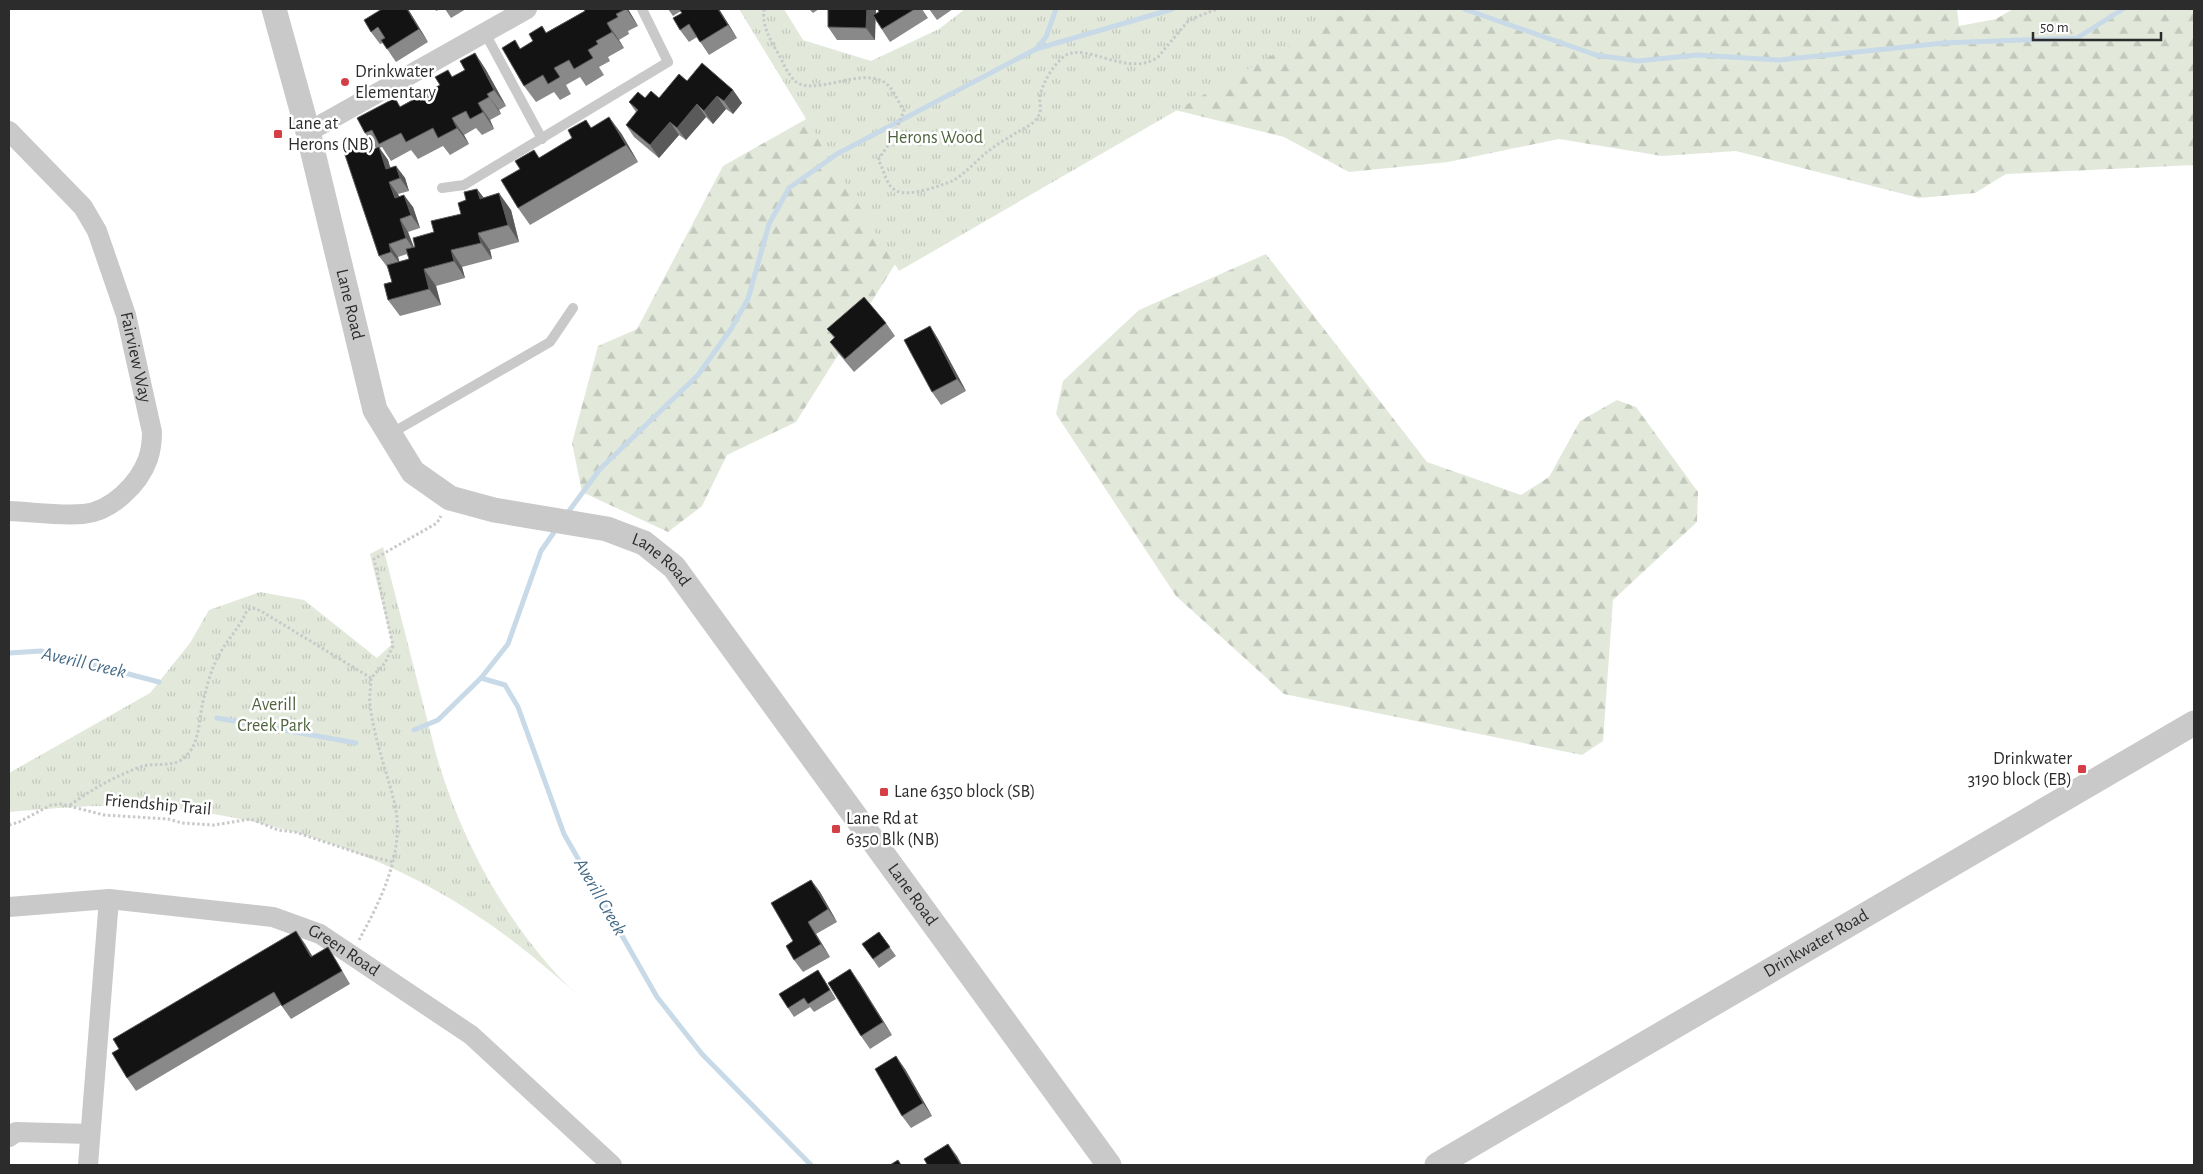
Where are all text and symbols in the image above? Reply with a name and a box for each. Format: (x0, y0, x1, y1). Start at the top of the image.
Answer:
scale bar (2033, 10, 2160, 42)
text: 50 m (2040, 20, 2069, 35)
place label: Drinkwater Elementary (355, 63, 436, 102)
marker: Drinkwater Elementary (339, 76, 351, 88)
place label: Lane at Herons (NB) (288, 115, 374, 154)
marker: Lane at Herons (NB) (272, 128, 284, 140)
park label: Herons Wood (887, 129, 983, 147)
street label: Lane Road (332, 267, 367, 342)
street label: Fairview Way (117, 310, 154, 405)
street label: Lane Road (629, 530, 694, 590)
water label: Averill Creek (39, 644, 128, 682)
park label: Averill Creek Park (237, 696, 312, 735)
place label: Drinkwater 3190 block (EB) (1968, 750, 2072, 789)
marker: Drinkwater 3190 block (EB) (2076, 763, 2088, 775)
place label: Lane 6350 block (SB) (894, 783, 1036, 801)
marker: Lane 6350 block (SB) (878, 786, 890, 798)
street label: Friendship Trail (104, 791, 212, 819)
place label: Lane Rd at 6350 Blk (NB) (846, 810, 940, 849)
marker: Lane Rd at 6350 Blk (NB) (830, 823, 842, 835)
water label: Averill Creek (570, 854, 630, 939)
street label: Lane Road (884, 860, 941, 929)
street label: Drinkwater Road (1761, 906, 1872, 981)
street label: Green Road (306, 922, 383, 980)

